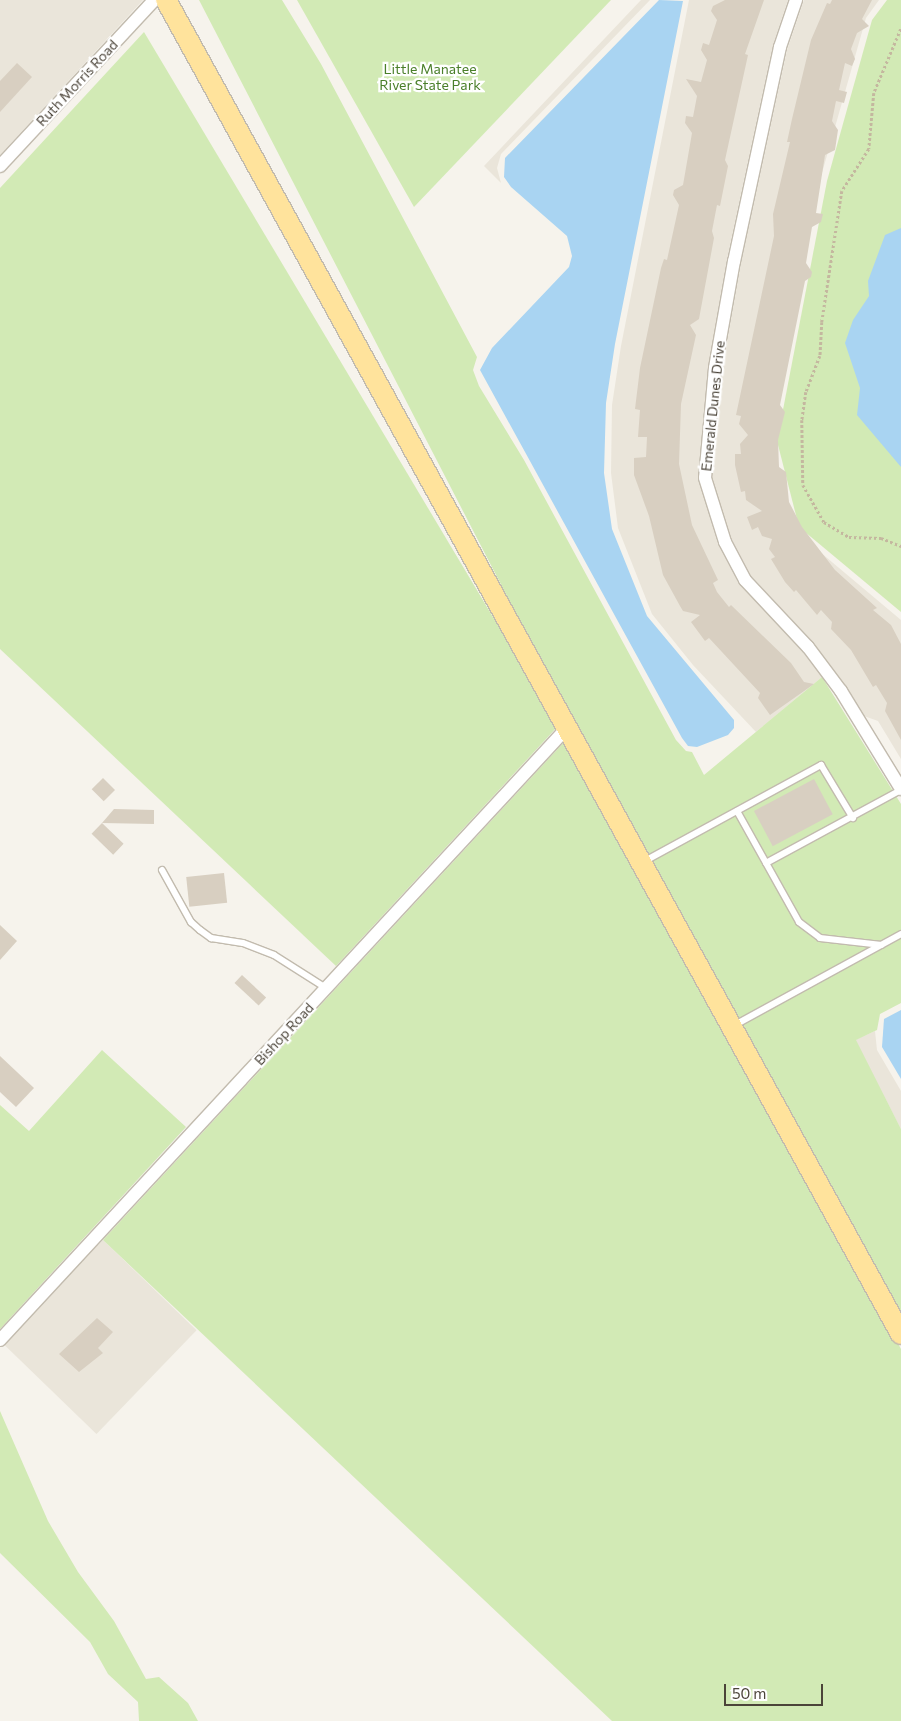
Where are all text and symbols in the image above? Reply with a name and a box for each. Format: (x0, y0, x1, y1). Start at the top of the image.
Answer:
street label: Ruth Morris Road (33, 36, 121, 130)
park label: Little Manatee River State Park (379, 61, 481, 94)
street label: Emerald Dunes Drive (698, 340, 728, 472)
street label: Bishop Road (251, 999, 317, 1069)
scale bar (726, 1674, 825, 1706)
text: 50 m (732, 1684, 766, 1702)

